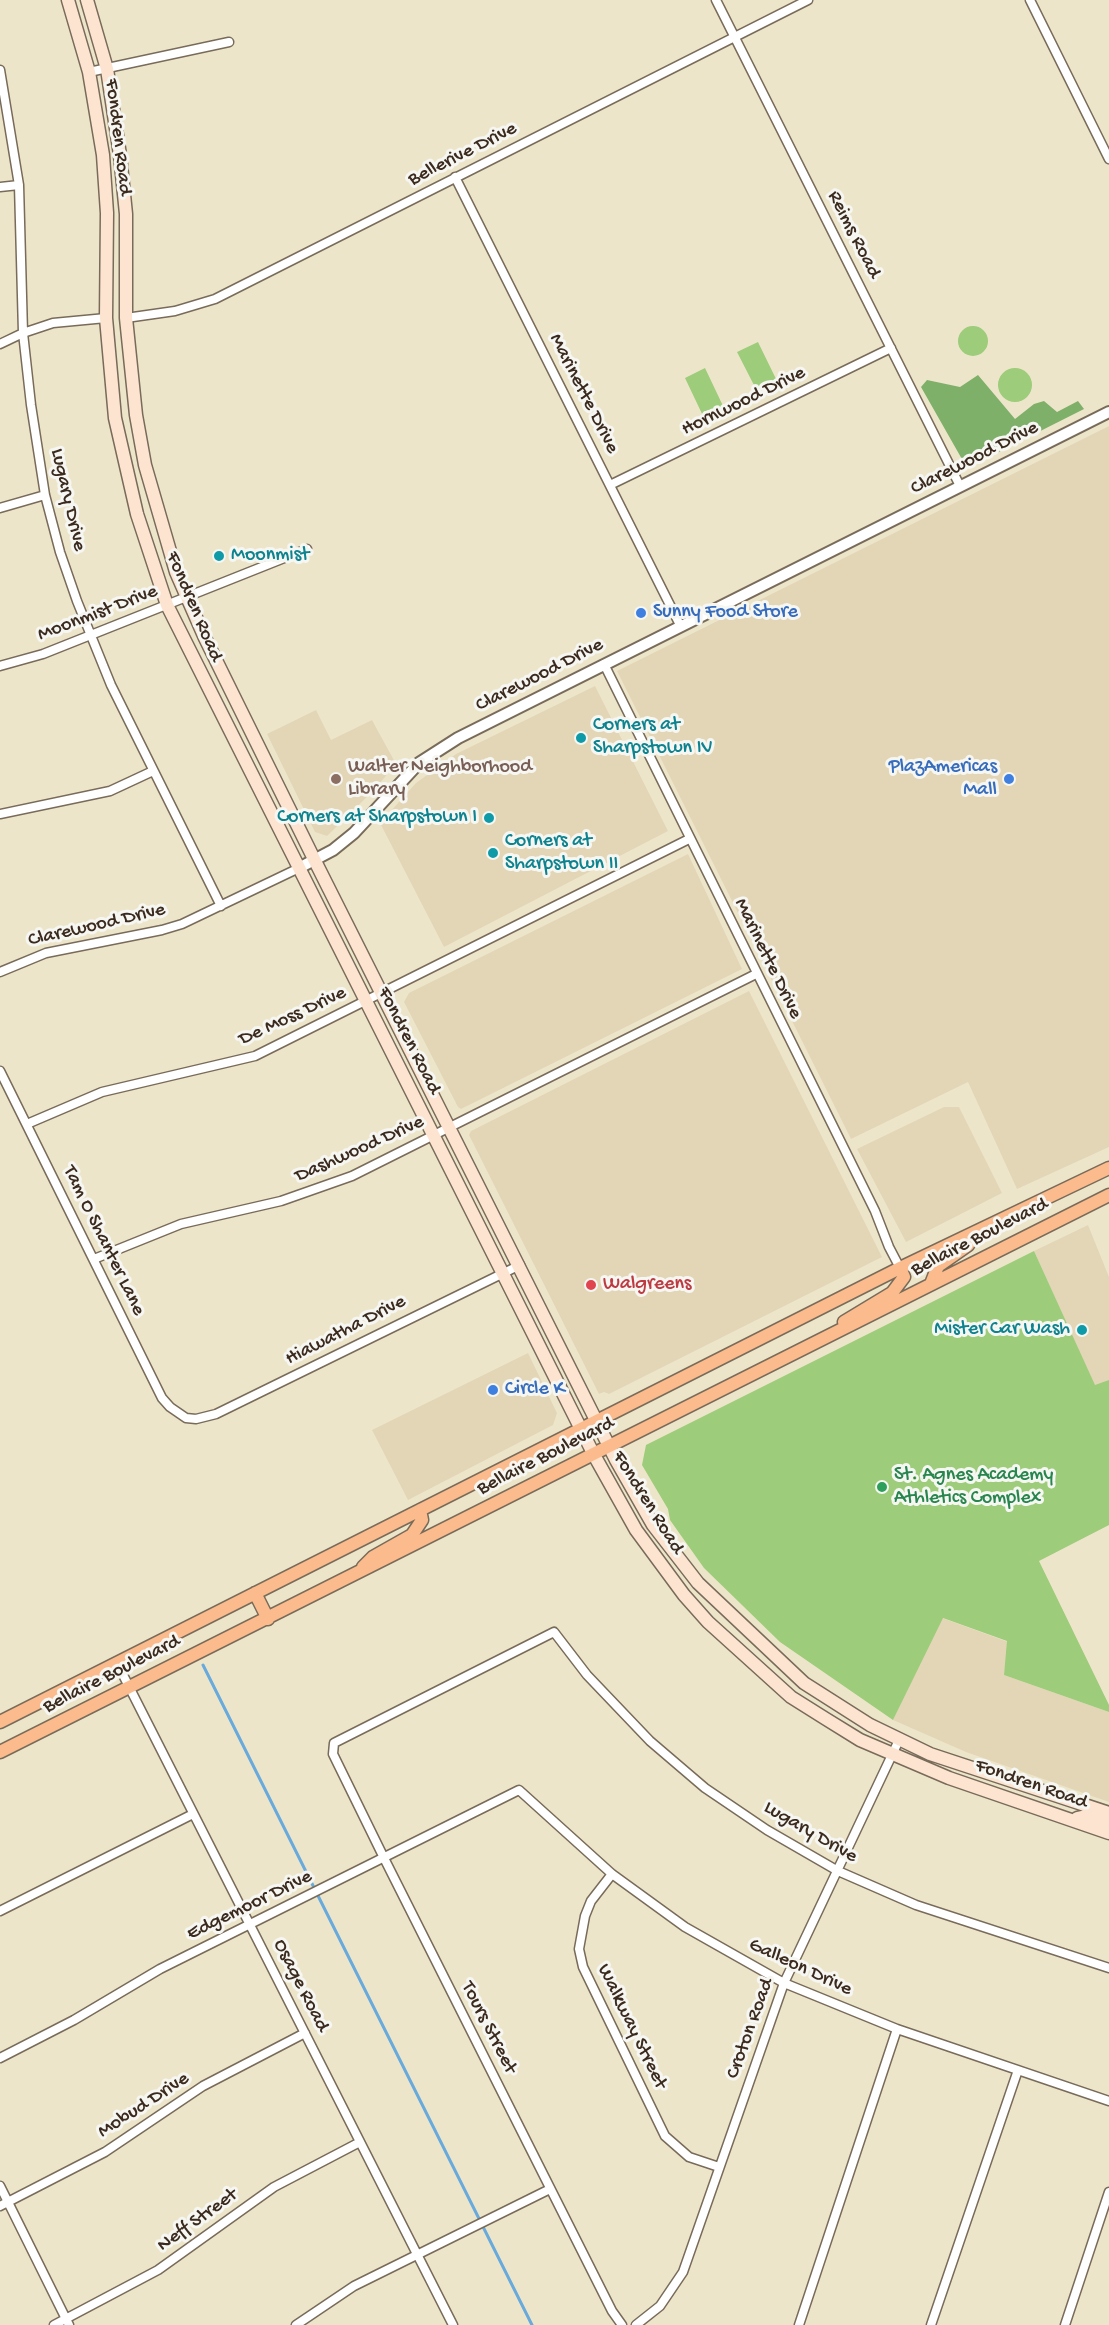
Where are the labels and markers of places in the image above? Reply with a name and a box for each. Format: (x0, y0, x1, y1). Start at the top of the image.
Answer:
place label: Moonmist (231, 544, 309, 568)
marker: Moonmist (212, 549, 226, 563)
place label: Sunny Food Store (653, 601, 798, 625)
marker: Sunny Food Store (634, 606, 648, 620)
place label: Corners at Sharpstown IV (593, 714, 713, 761)
marker: Corners at Sharpstown IV (574, 731, 588, 745)
place label: Walter Neighborhood Library (348, 756, 532, 803)
place label: PlazAmericas Mall (889, 756, 997, 803)
marker: Walter Neighborhood Library (329, 772, 343, 786)
marker: PlazAmericas Mall (1002, 772, 1016, 786)
place label: Corners at Sharpstown I (277, 806, 477, 830)
marker: Corners at Sharpstown I (482, 811, 496, 825)
place label: Corners at Sharpstown II (505, 830, 618, 877)
marker: Corners at Sharpstown II (486, 846, 500, 860)
place label: Walgreens (603, 1273, 691, 1297)
marker: Walgreens (584, 1278, 598, 1292)
place label: Mister Car Wash (934, 1318, 1070, 1342)
marker: Mister Car Wash (1075, 1323, 1089, 1337)
place label: Circle K (505, 1378, 565, 1402)
marker: Circle K (486, 1383, 500, 1397)
place label: St. Agnes Academy Athletics Complex (894, 1464, 1053, 1511)
marker: St. Agnes Academy Athletics Complex (875, 1480, 889, 1494)

